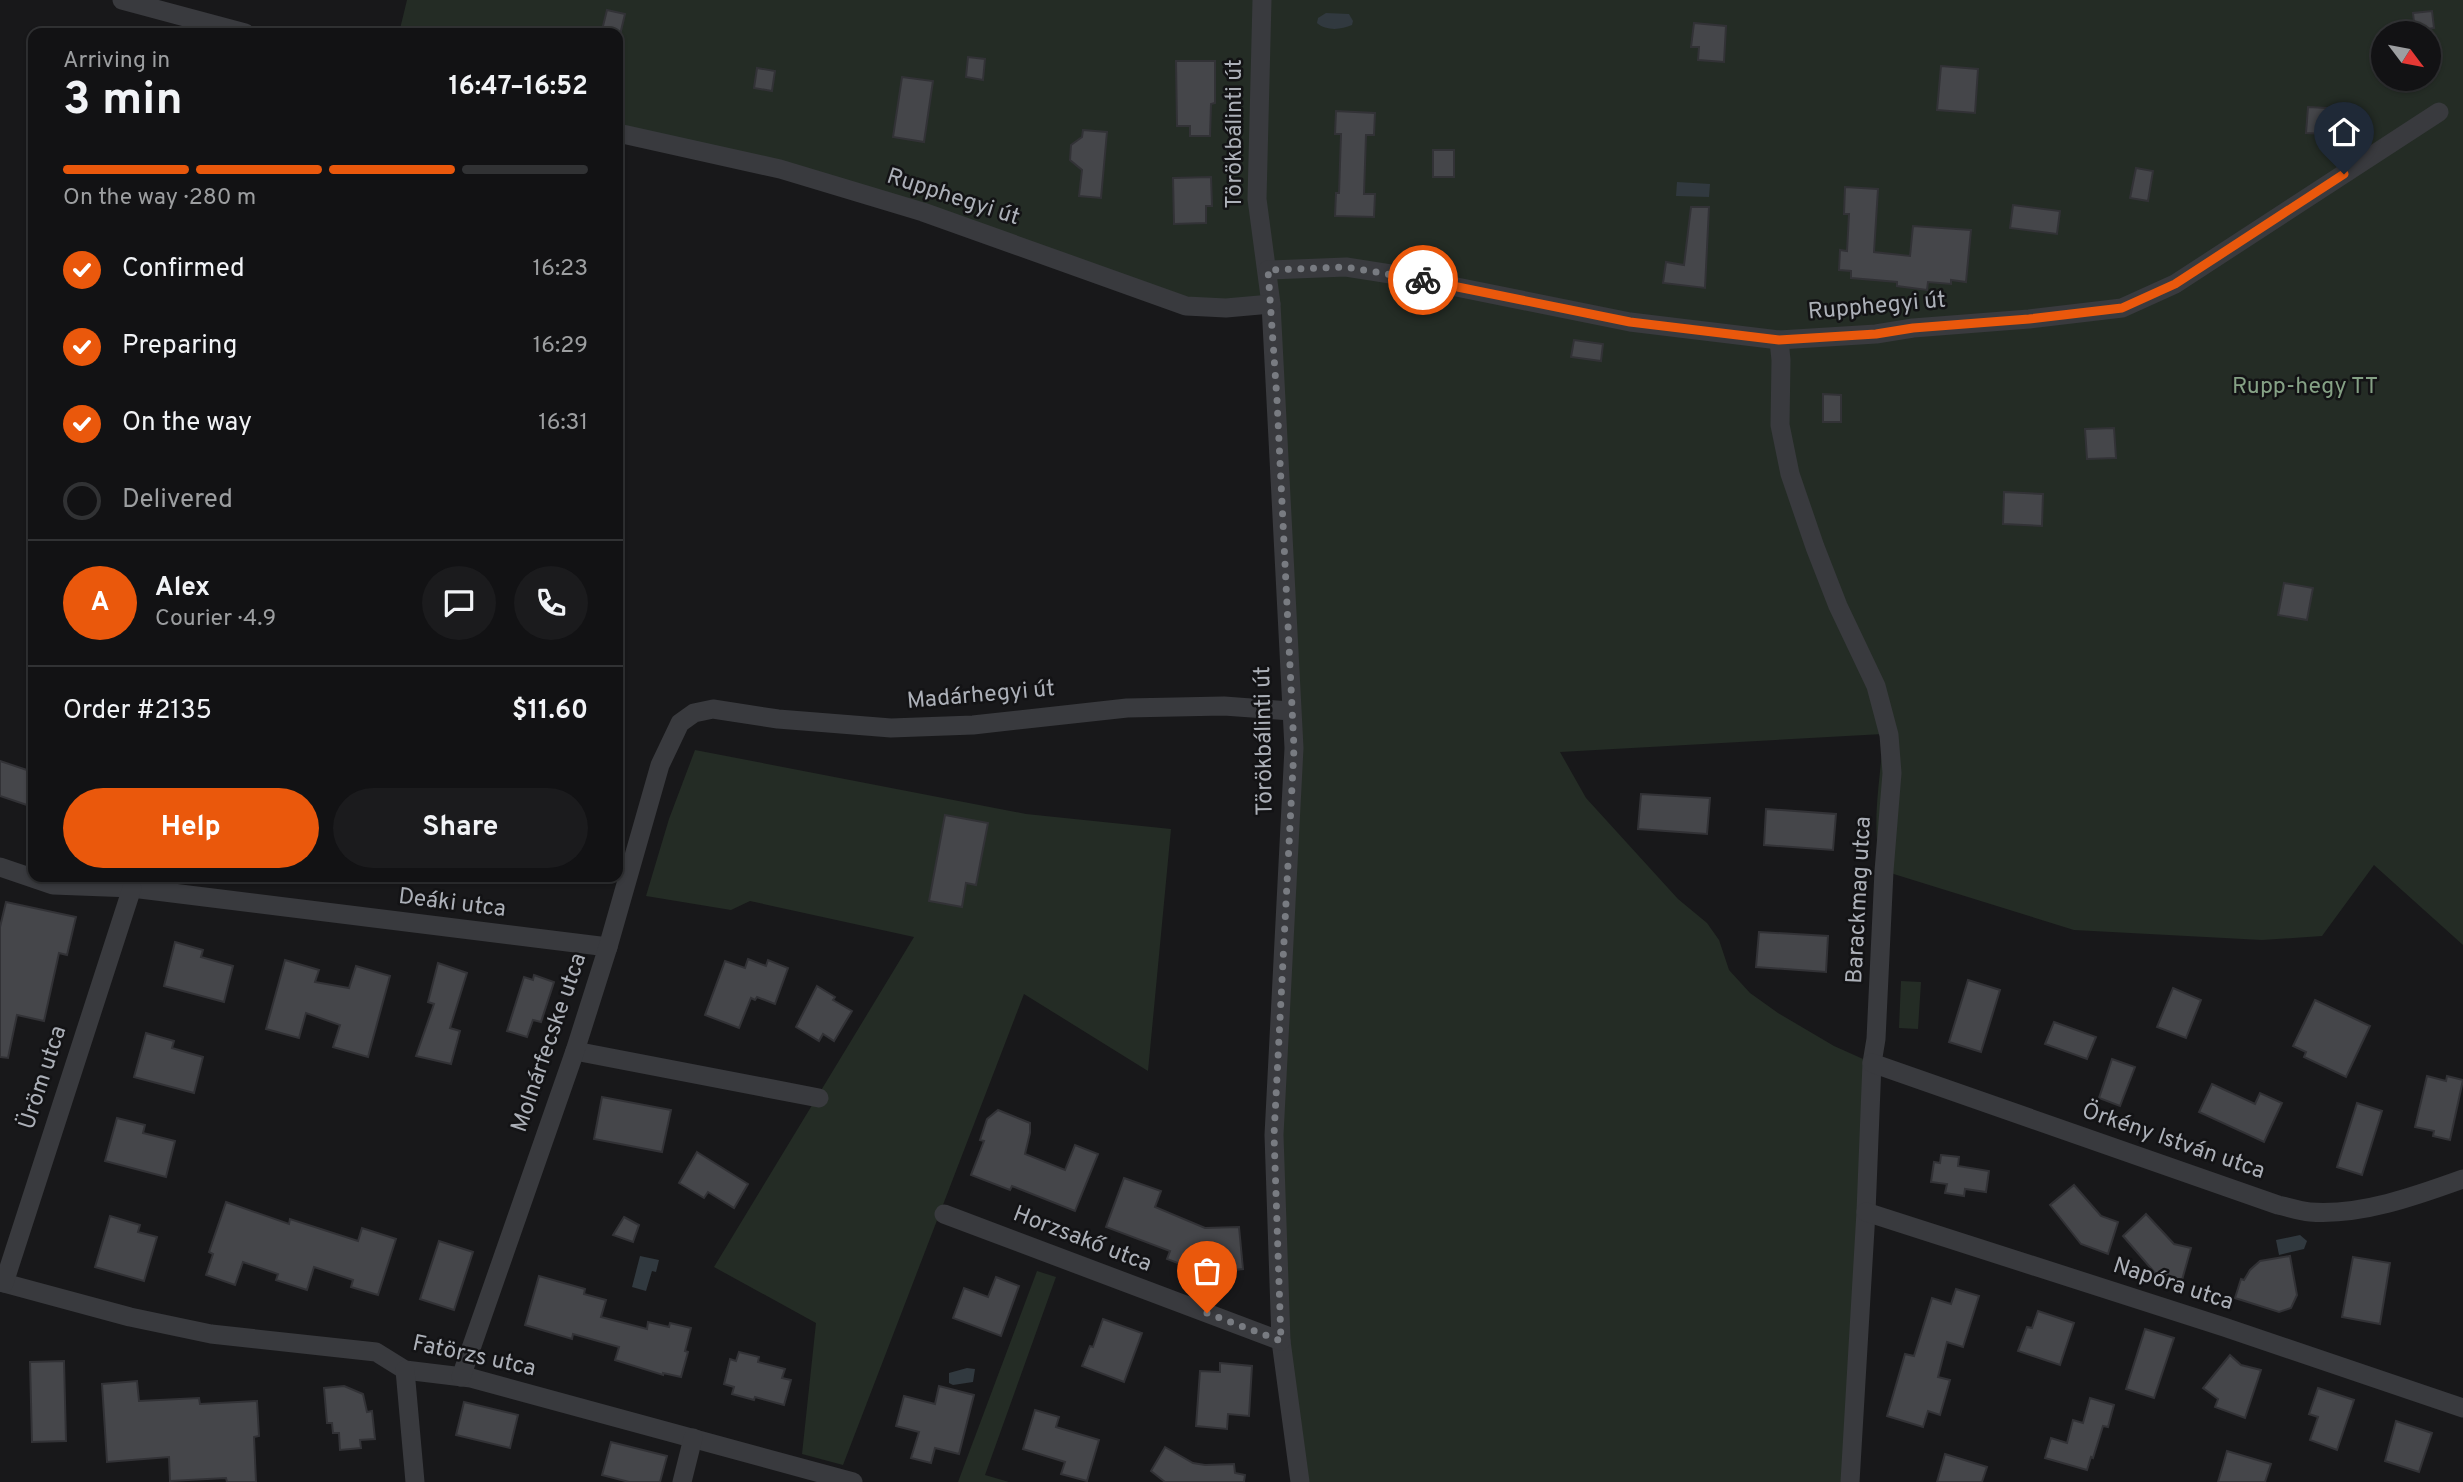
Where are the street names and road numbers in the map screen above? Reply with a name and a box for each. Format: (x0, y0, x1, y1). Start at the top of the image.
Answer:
street label: Törökbálinti út (1221, 59, 1250, 209)
street label: Rupphegyi út (883, 163, 1023, 233)
street label: Rupphegyi út (1807, 287, 1947, 327)
street label: Törökbálinti út (1249, 666, 1281, 816)
street label: Madárhegyi út (906, 675, 1056, 717)
street label: Barackmag utca (1841, 816, 1879, 984)
street label: Deáki utca (397, 883, 507, 925)
street label: Molnárfecske utca (506, 950, 594, 1136)
street label: Üröm utca (13, 1022, 74, 1134)
street label: Örkény István utca (2078, 1096, 2269, 1187)
street label: Horzsakő utca (1009, 1200, 1155, 1280)
street label: Napóra utca (2109, 1252, 2237, 1318)
street label: Fatörzs utca (410, 1330, 538, 1384)

